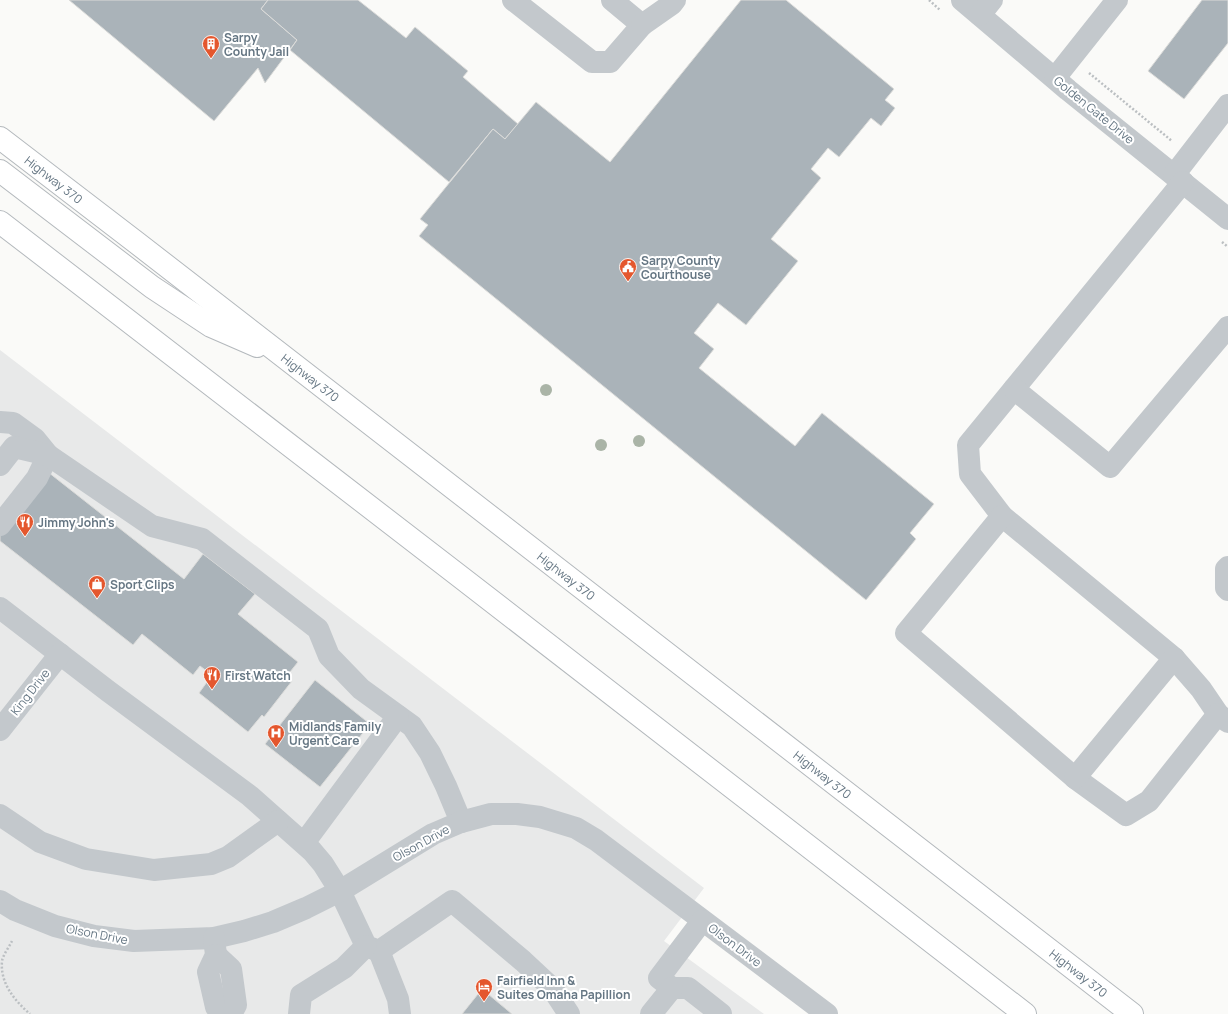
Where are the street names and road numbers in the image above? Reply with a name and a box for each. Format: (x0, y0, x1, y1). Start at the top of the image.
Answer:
street label: Golden Gate Drive (1050, 72, 1138, 148)
street label: Highway 370 (21, 152, 87, 207)
street label: Highway 370 (278, 349, 343, 405)
street label: Highway 370 (534, 548, 599, 604)
street label: King Drive (6, 665, 54, 719)
street label: Highway 370 (790, 746, 855, 802)
street label: Olson Drive (390, 820, 452, 866)
street label: Olson Drive (705, 919, 765, 971)
street label: Olson Drive (65, 920, 129, 948)
street label: Highway 370 (1046, 945, 1111, 1001)

